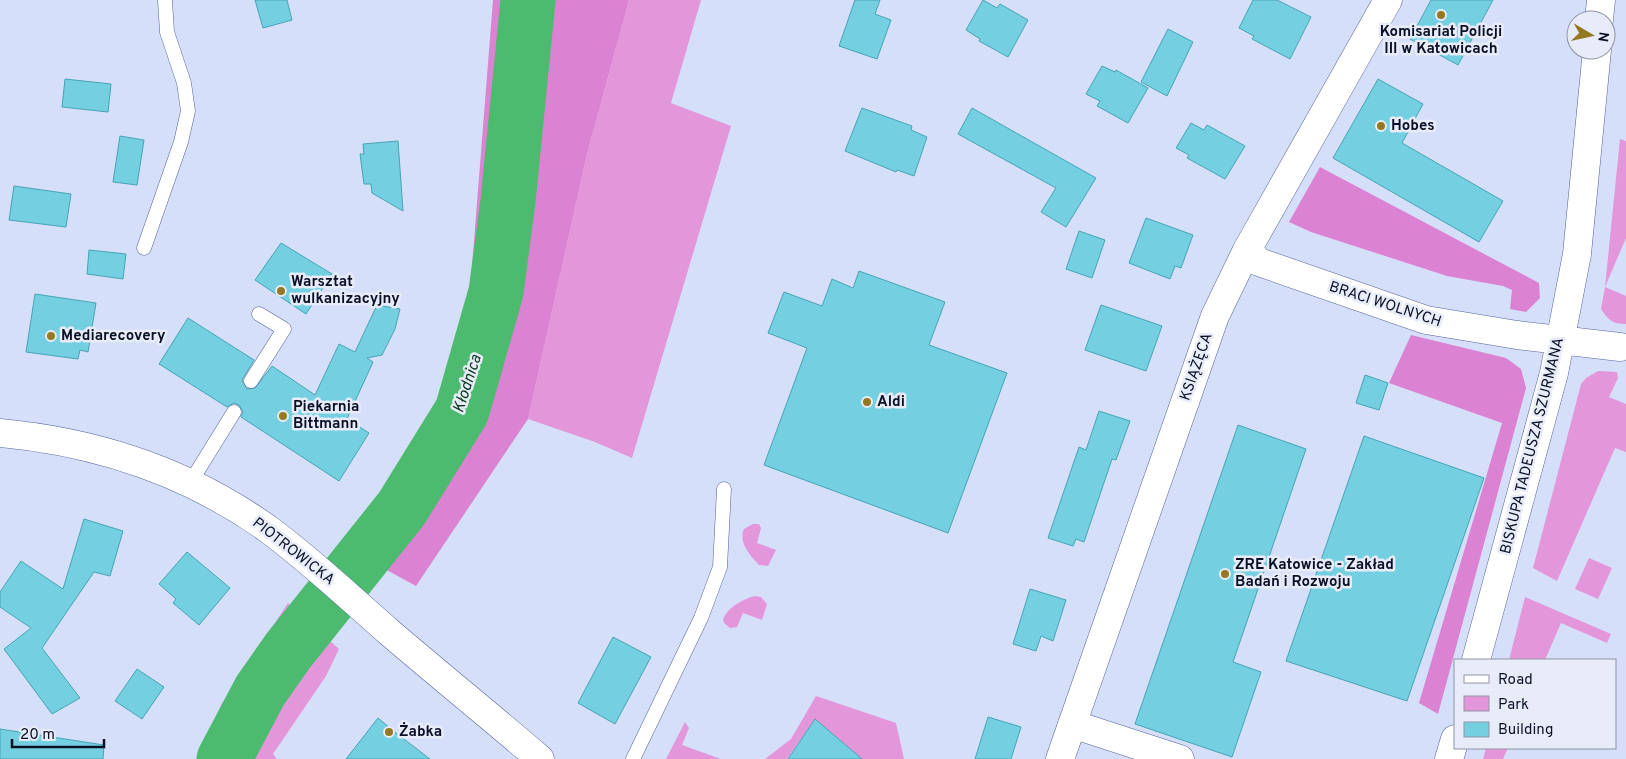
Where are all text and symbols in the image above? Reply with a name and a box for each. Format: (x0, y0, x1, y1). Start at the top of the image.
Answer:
marker: Komisariat Policji III w Katowicach (1435, 9, 1447, 21)
north arrow (1566, 10, 1616, 60)
place label: Komisariat Policji III w Katowicach (1380, 23, 1502, 59)
text: N (1593, 30, 1612, 43)
place label: Hobes (1391, 117, 1435, 136)
marker: Hobes (1375, 120, 1387, 132)
place label: Warsztat wulkanizacyjny (291, 273, 400, 309)
street label: BRACI WOLNYCH (1326, 278, 1444, 332)
marker: Warsztat wulkanizacyjny (275, 285, 287, 297)
place label: Mediarecovery (61, 327, 166, 346)
marker: Mediarecovery (45, 330, 57, 342)
street label: KSIĄŻĘCA (1176, 330, 1217, 403)
street label: BISKUPA TADEUSZA SZURMANA (1497, 336, 1569, 556)
water label: Kłodnica (449, 352, 487, 416)
place label: Aldi (877, 393, 905, 412)
marker: Aldi (861, 396, 873, 408)
place label: Piekarnia Bittmann (293, 398, 359, 434)
marker: Piekarnia Bittmann (277, 410, 289, 422)
street label: PIOTROWICKA (248, 514, 338, 590)
place label: ZRE Katowice - Zakład Badań i Rozwoju (1235, 556, 1394, 592)
marker: ZRE Katowice - Zakład Badań i Rozwoju (1219, 568, 1231, 580)
legend (1454, 659, 1616, 749)
text: Road (1498, 671, 1533, 690)
text: Park (1498, 696, 1529, 715)
scale bar (12, 716, 105, 748)
text: Building (1498, 721, 1553, 740)
place label: Żabka (399, 722, 442, 742)
text: 20 m (20, 726, 55, 745)
marker: Żabka (383, 726, 395, 738)

